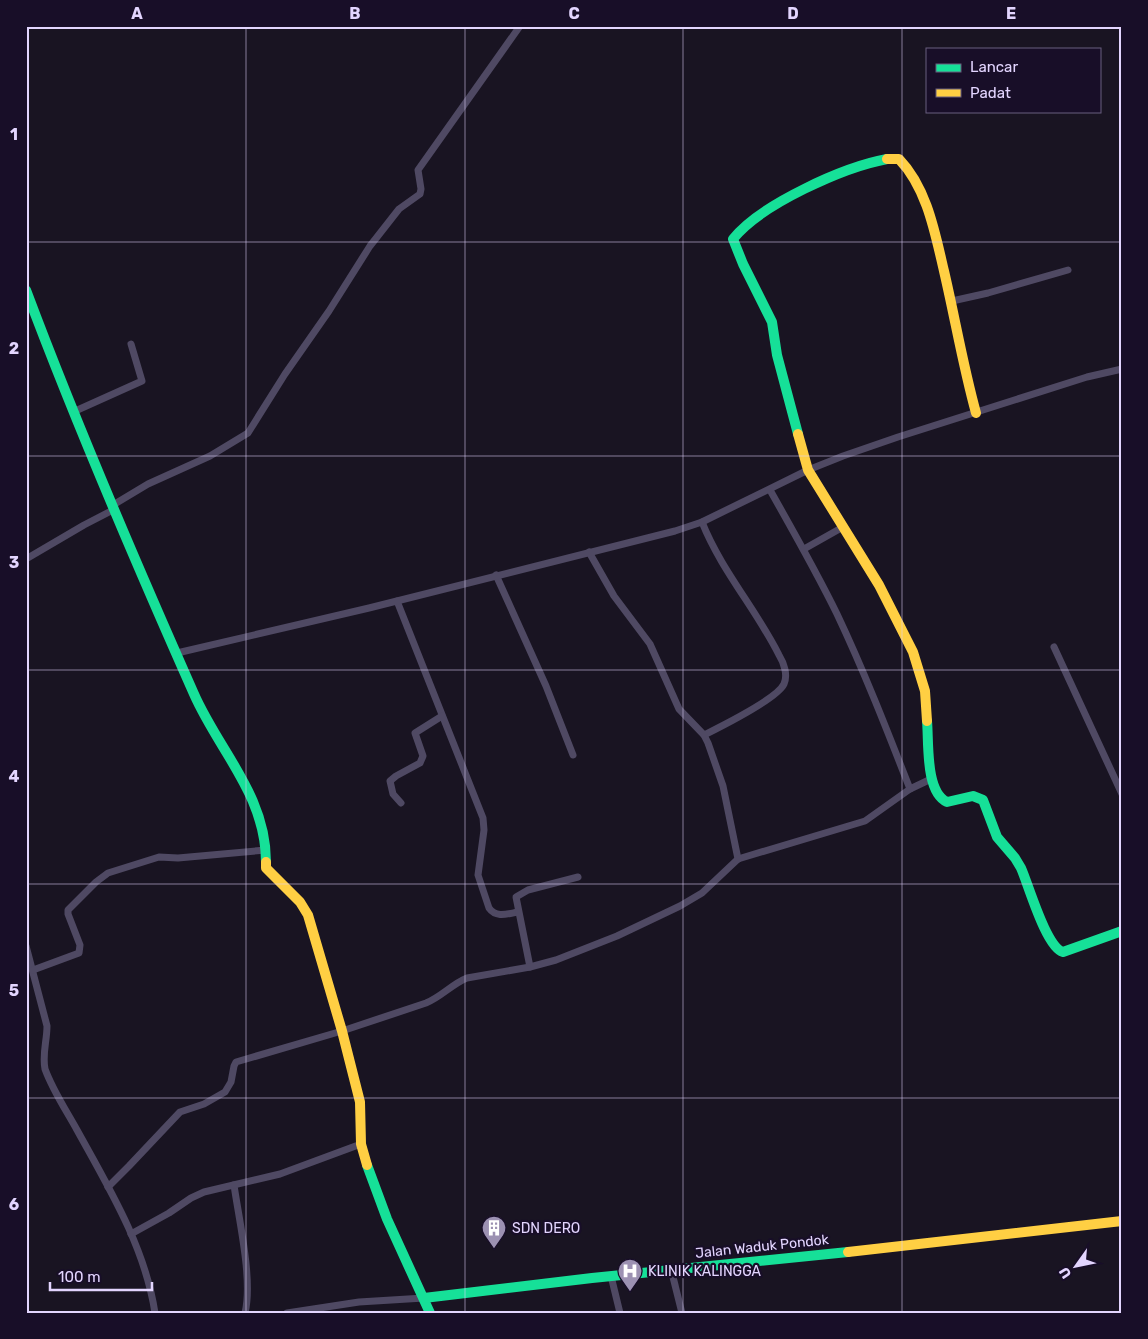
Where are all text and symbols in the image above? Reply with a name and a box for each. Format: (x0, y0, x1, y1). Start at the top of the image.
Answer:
text: A (131, 4, 143, 23)
text: B (349, 4, 361, 23)
text: C (568, 4, 580, 23)
text: D (787, 4, 799, 23)
text: E (1006, 4, 1016, 23)
legend (926, 48, 1100, 112)
text: Lancar (970, 58, 1018, 76)
text: Padat (970, 84, 1011, 102)
text: 1 (10, 125, 18, 144)
text: 2 (9, 339, 19, 358)
text: 3 (9, 553, 19, 572)
text: 4 (9, 767, 20, 786)
text: 5 (9, 981, 19, 1000)
text: 6 (9, 1195, 19, 1214)
building icon: SDN DERO (481, 1215, 507, 1249)
place label: SDN DERO (512, 1220, 580, 1237)
street label: Jalan Waduk Pondok (694, 1231, 830, 1262)
north arrow (1050, 1242, 1100, 1292)
hospital icon: KLINIK KALINGGA (617, 1258, 643, 1292)
scale bar (50, 1259, 152, 1291)
place label: KLINIK KALINGGA (648, 1263, 761, 1280)
text: U (1056, 1264, 1075, 1282)
text: 100 m (58, 1268, 100, 1286)

